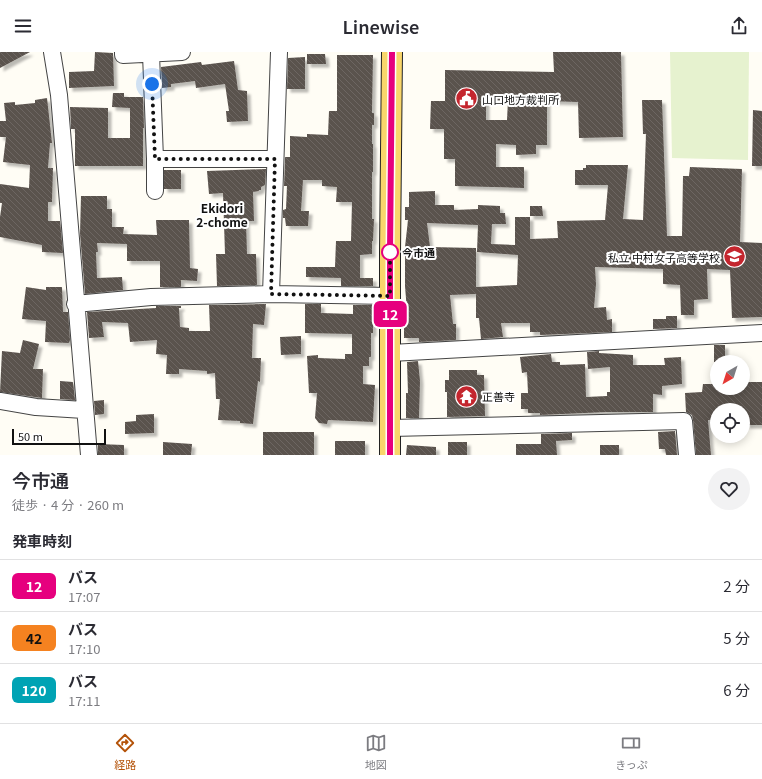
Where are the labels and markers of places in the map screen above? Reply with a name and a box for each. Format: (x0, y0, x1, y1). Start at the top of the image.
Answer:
public building icon: 山口地方裁判所 (454, 86, 480, 112)
place label: 山口地方裁判所 (482, 91, 560, 107)
marker: 今市通 (381, 243, 399, 261)
place label: 今市通 (402, 244, 435, 260)
school or university icon: 私立 中村女子高等学校 (722, 244, 748, 270)
place label: 私立 中村女子高等学校 (608, 249, 720, 265)
temple icon: 正善寺 (454, 383, 480, 409)
place label: 正善寺 (482, 388, 515, 404)

